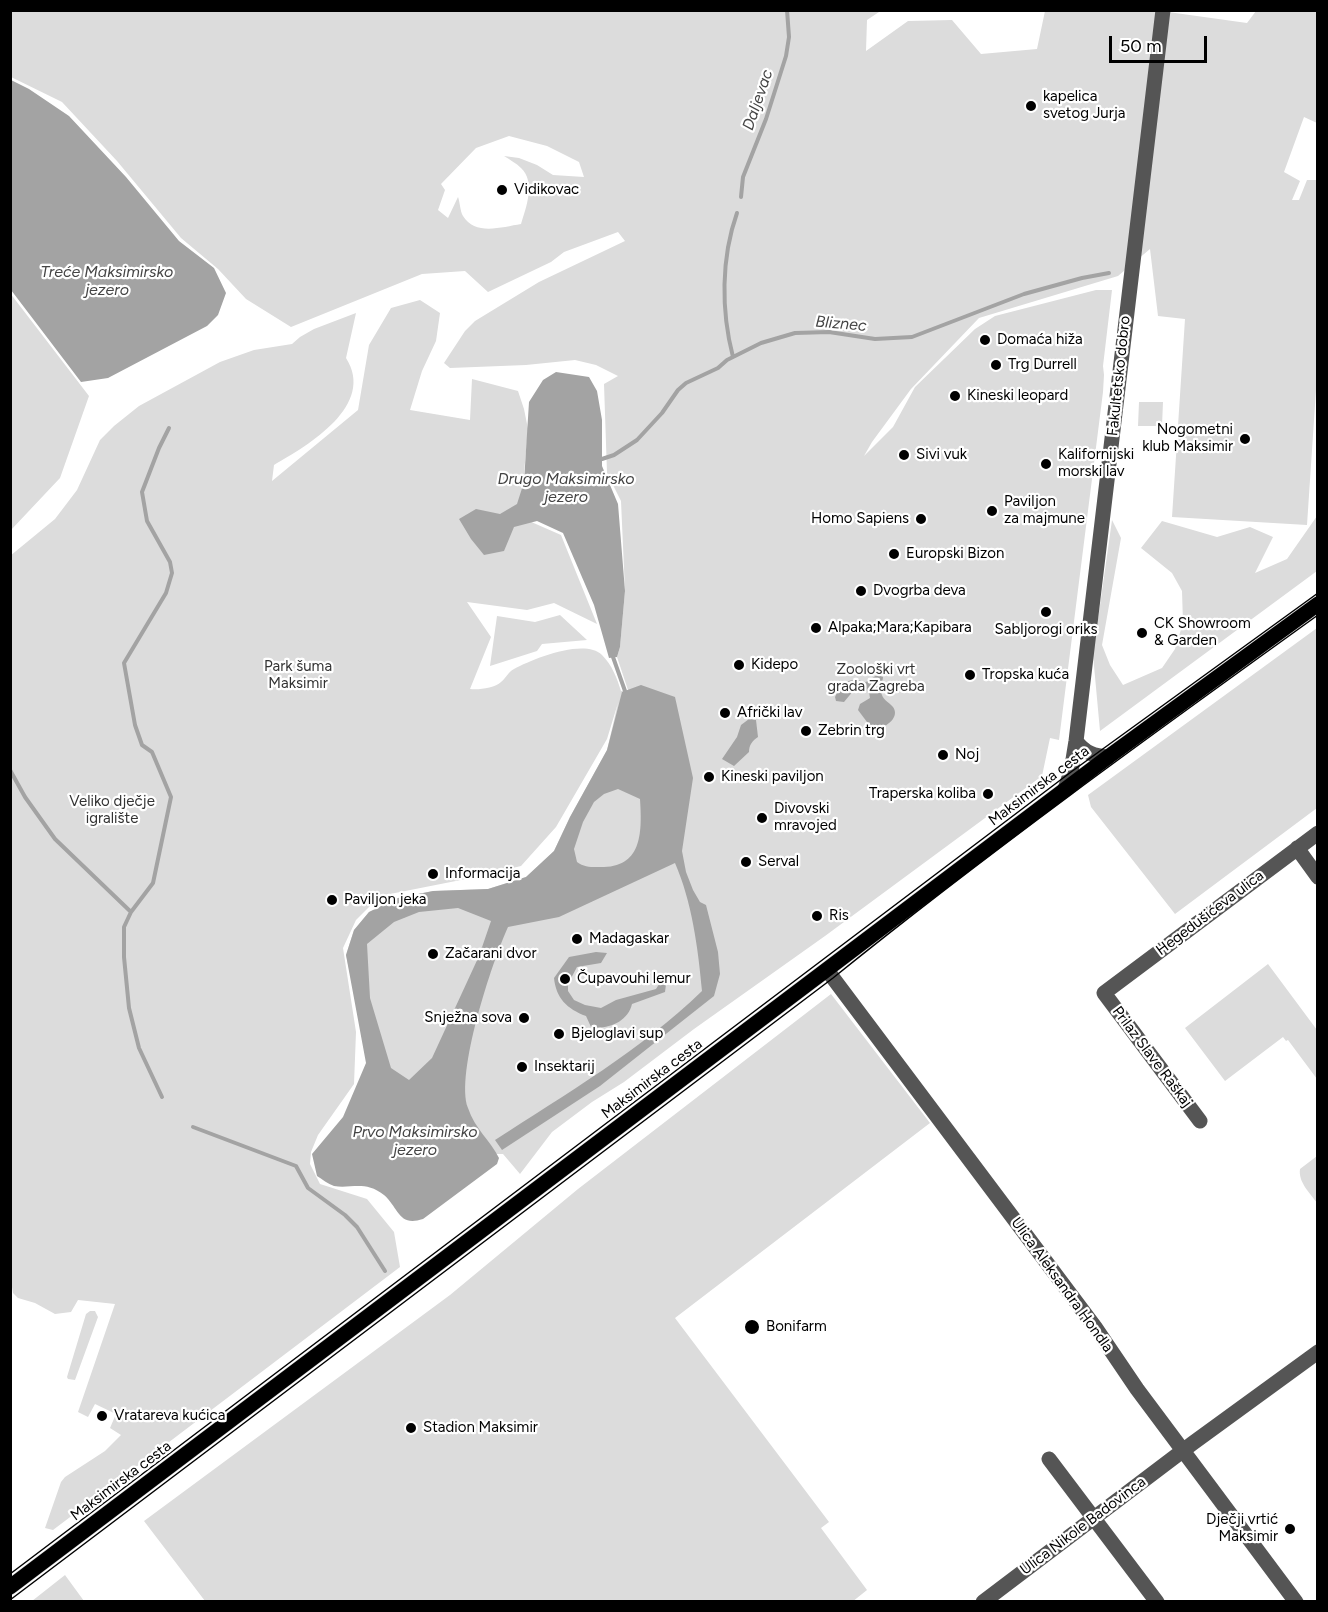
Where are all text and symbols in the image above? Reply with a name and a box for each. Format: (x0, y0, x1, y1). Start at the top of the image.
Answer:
scale bar (1112, 24, 1210, 62)
text: 50 m (1120, 35, 1162, 57)
water label: Daljevac (739, 67, 777, 133)
place label: kapelica svetog Jurja (1043, 88, 1125, 123)
marker: kapelica svetog Jurja (1024, 99, 1038, 113)
place label: Vidikovac (514, 181, 579, 199)
marker: Vidikovac (495, 183, 509, 197)
water label: Treće Maksimirsko jezero (41, 262, 173, 300)
water label: Bliznec (815, 312, 867, 336)
street label: Fakultetsko dobro (1104, 315, 1134, 437)
place label: Domaća hiža (997, 331, 1083, 349)
marker: Domaća hiža (978, 333, 992, 347)
place label: Trg Durrell (1008, 356, 1077, 374)
marker: Trg Durrell (989, 358, 1003, 372)
place label: Kineski leopard (967, 387, 1068, 405)
marker: Kineski leopard (948, 389, 962, 403)
place label: Nogometni klub Maksimir (1142, 421, 1233, 456)
marker: Nogometni klub Maksimir (1238, 432, 1252, 446)
place label: Sivi vuk (916, 446, 967, 464)
place label: Kalifornijski morski lav (1058, 446, 1134, 481)
marker: Sivi vuk (897, 448, 911, 462)
marker: Kalifornijski morski lav (1039, 457, 1053, 471)
water label: Drugo Maksimirsko jezero (497, 469, 635, 507)
place label: Paviljon za majmune (1004, 493, 1085, 528)
marker: Paviljon za majmune (985, 504, 999, 518)
place label: Homo Sapiens (811, 510, 909, 528)
marker: Homo Sapiens (914, 512, 928, 526)
place label: Europski Bizon (906, 545, 1004, 563)
marker: Europski Bizon (887, 547, 901, 561)
place label: Dvogrba deva (873, 582, 966, 600)
marker: Dvogrba deva (854, 584, 868, 598)
marker: Sabljorogi oriks (1039, 605, 1053, 619)
place label: CK Showroom & Garden (1154, 615, 1251, 650)
place label: Alpaka;Mara;Kapibara (828, 619, 972, 637)
marker: Alpaka;Mara;Kapibara (809, 621, 823, 635)
place label: Sabljorogi oriks (995, 621, 1097, 639)
marker: CK Showroom & Garden (1135, 626, 1149, 640)
place label: Kidepo (751, 656, 798, 674)
park label: Park šuma Maksimir (264, 658, 332, 693)
marker: Kidepo (732, 658, 746, 672)
park label: Zoološki vrt grada Zagreba (827, 661, 925, 696)
place label: Tropska kuća (982, 666, 1069, 684)
marker: Tropska kuća (963, 668, 977, 682)
place label: Afrički lav (737, 704, 802, 722)
marker: Afrički lav (718, 706, 732, 720)
place label: Zebrin trg (818, 722, 885, 740)
marker: Zebrin trg (799, 724, 813, 738)
street label: Maksimirska cesta (985, 742, 1093, 830)
place label: Noj (955, 746, 979, 764)
marker: Noj (936, 748, 950, 762)
place label: Kineski paviljon (721, 768, 824, 786)
marker: Kineski paviljon (702, 770, 716, 784)
place label: Traperska koliba (869, 785, 976, 803)
marker: Traperska koliba (981, 787, 995, 801)
park label: Veliko dječje igralište (69, 793, 155, 828)
place label: Divovski mravojed (774, 800, 837, 835)
marker: Divovski mravojed (755, 811, 769, 825)
place label: Serval (758, 853, 799, 871)
marker: Serval (739, 855, 753, 869)
place label: Informacija (445, 865, 520, 883)
marker: Informacija (426, 867, 440, 881)
street label: Hegedušićeva ulica (1153, 867, 1267, 959)
place label: Paviljon jeka (344, 891, 426, 909)
marker: Paviljon jeka (325, 893, 339, 907)
place label: Ris (829, 907, 849, 925)
marker: Ris (810, 909, 824, 923)
place label: Madagaskar (589, 930, 669, 948)
marker: Madagaskar (570, 932, 584, 946)
place label: Začarani dvor (445, 945, 536, 963)
marker: Začarani dvor (426, 947, 440, 961)
place label: Čupavouhi lemur (577, 970, 691, 988)
marker: Čupavouhi lemur (558, 972, 572, 986)
street label: Prilaz Slave Raškaj (1108, 1003, 1196, 1111)
place label: Snježna sova (424, 1009, 512, 1027)
marker: Snježna sova (517, 1011, 531, 1025)
place label: Bjeloglavi sup (571, 1025, 663, 1043)
marker: Bjeloglavi sup (552, 1027, 566, 1041)
street label: Maksimirska cesta (598, 1035, 706, 1123)
place label: Insektarij (534, 1058, 595, 1076)
marker: Insektarij (515, 1060, 529, 1074)
water label: Prvo Maksimirsko jezero (352, 1122, 478, 1160)
street label: Ulica Aleksandra Hondla (1007, 1214, 1117, 1356)
marker: Bonifarm (743, 1318, 761, 1336)
place label: Bonifarm (766, 1318, 827, 1336)
place label: Vratareva kućica (114, 1407, 225, 1425)
marker: Vratareva kućica (95, 1409, 109, 1423)
place label: Stadion Maksimir (423, 1419, 538, 1437)
marker: Stadion Maksimir (404, 1421, 418, 1435)
street label: Maksimirska cesta (67, 1437, 175, 1525)
street label: Ulica Nikole Badovinca (1017, 1473, 1149, 1579)
place label: Dječji vrtić Maksimir (1206, 1511, 1278, 1546)
marker: Dječji vrtić Maksimir (1283, 1522, 1297, 1536)

